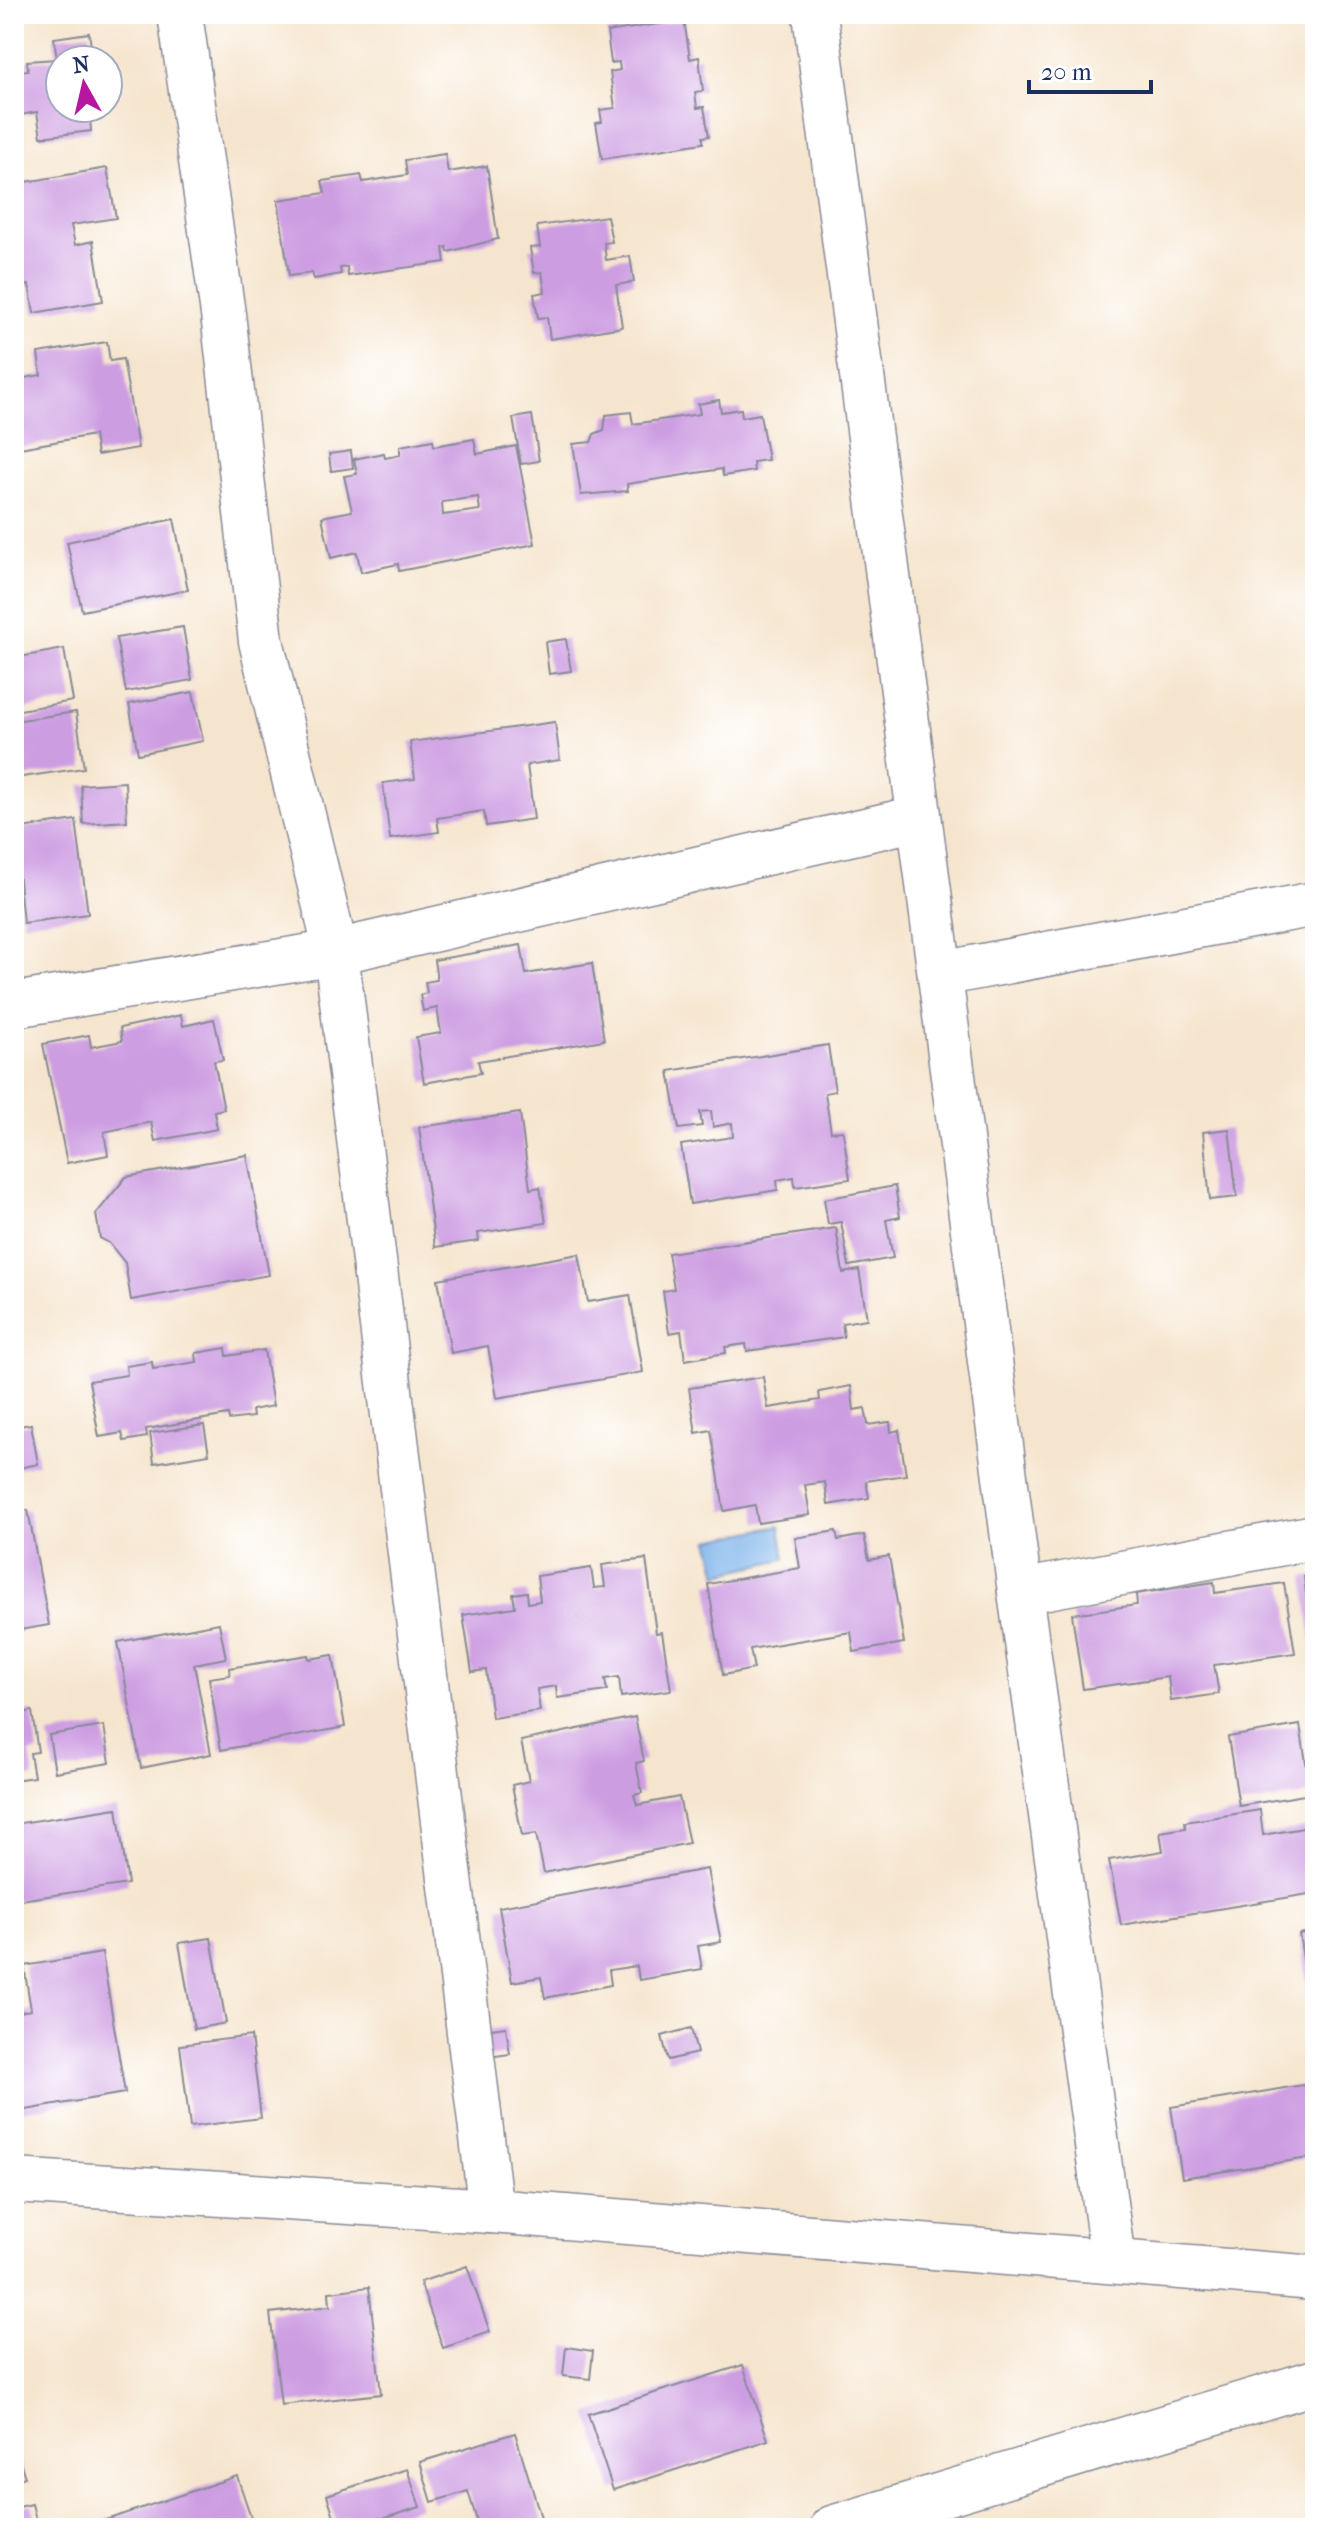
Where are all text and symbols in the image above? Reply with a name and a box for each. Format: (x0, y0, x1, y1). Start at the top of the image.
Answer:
north arrow (44, 44, 124, 124)
scale bar (1029, 44, 1151, 94)
text: N (71, 51, 92, 79)
text: 20 m (1041, 58, 1092, 86)

